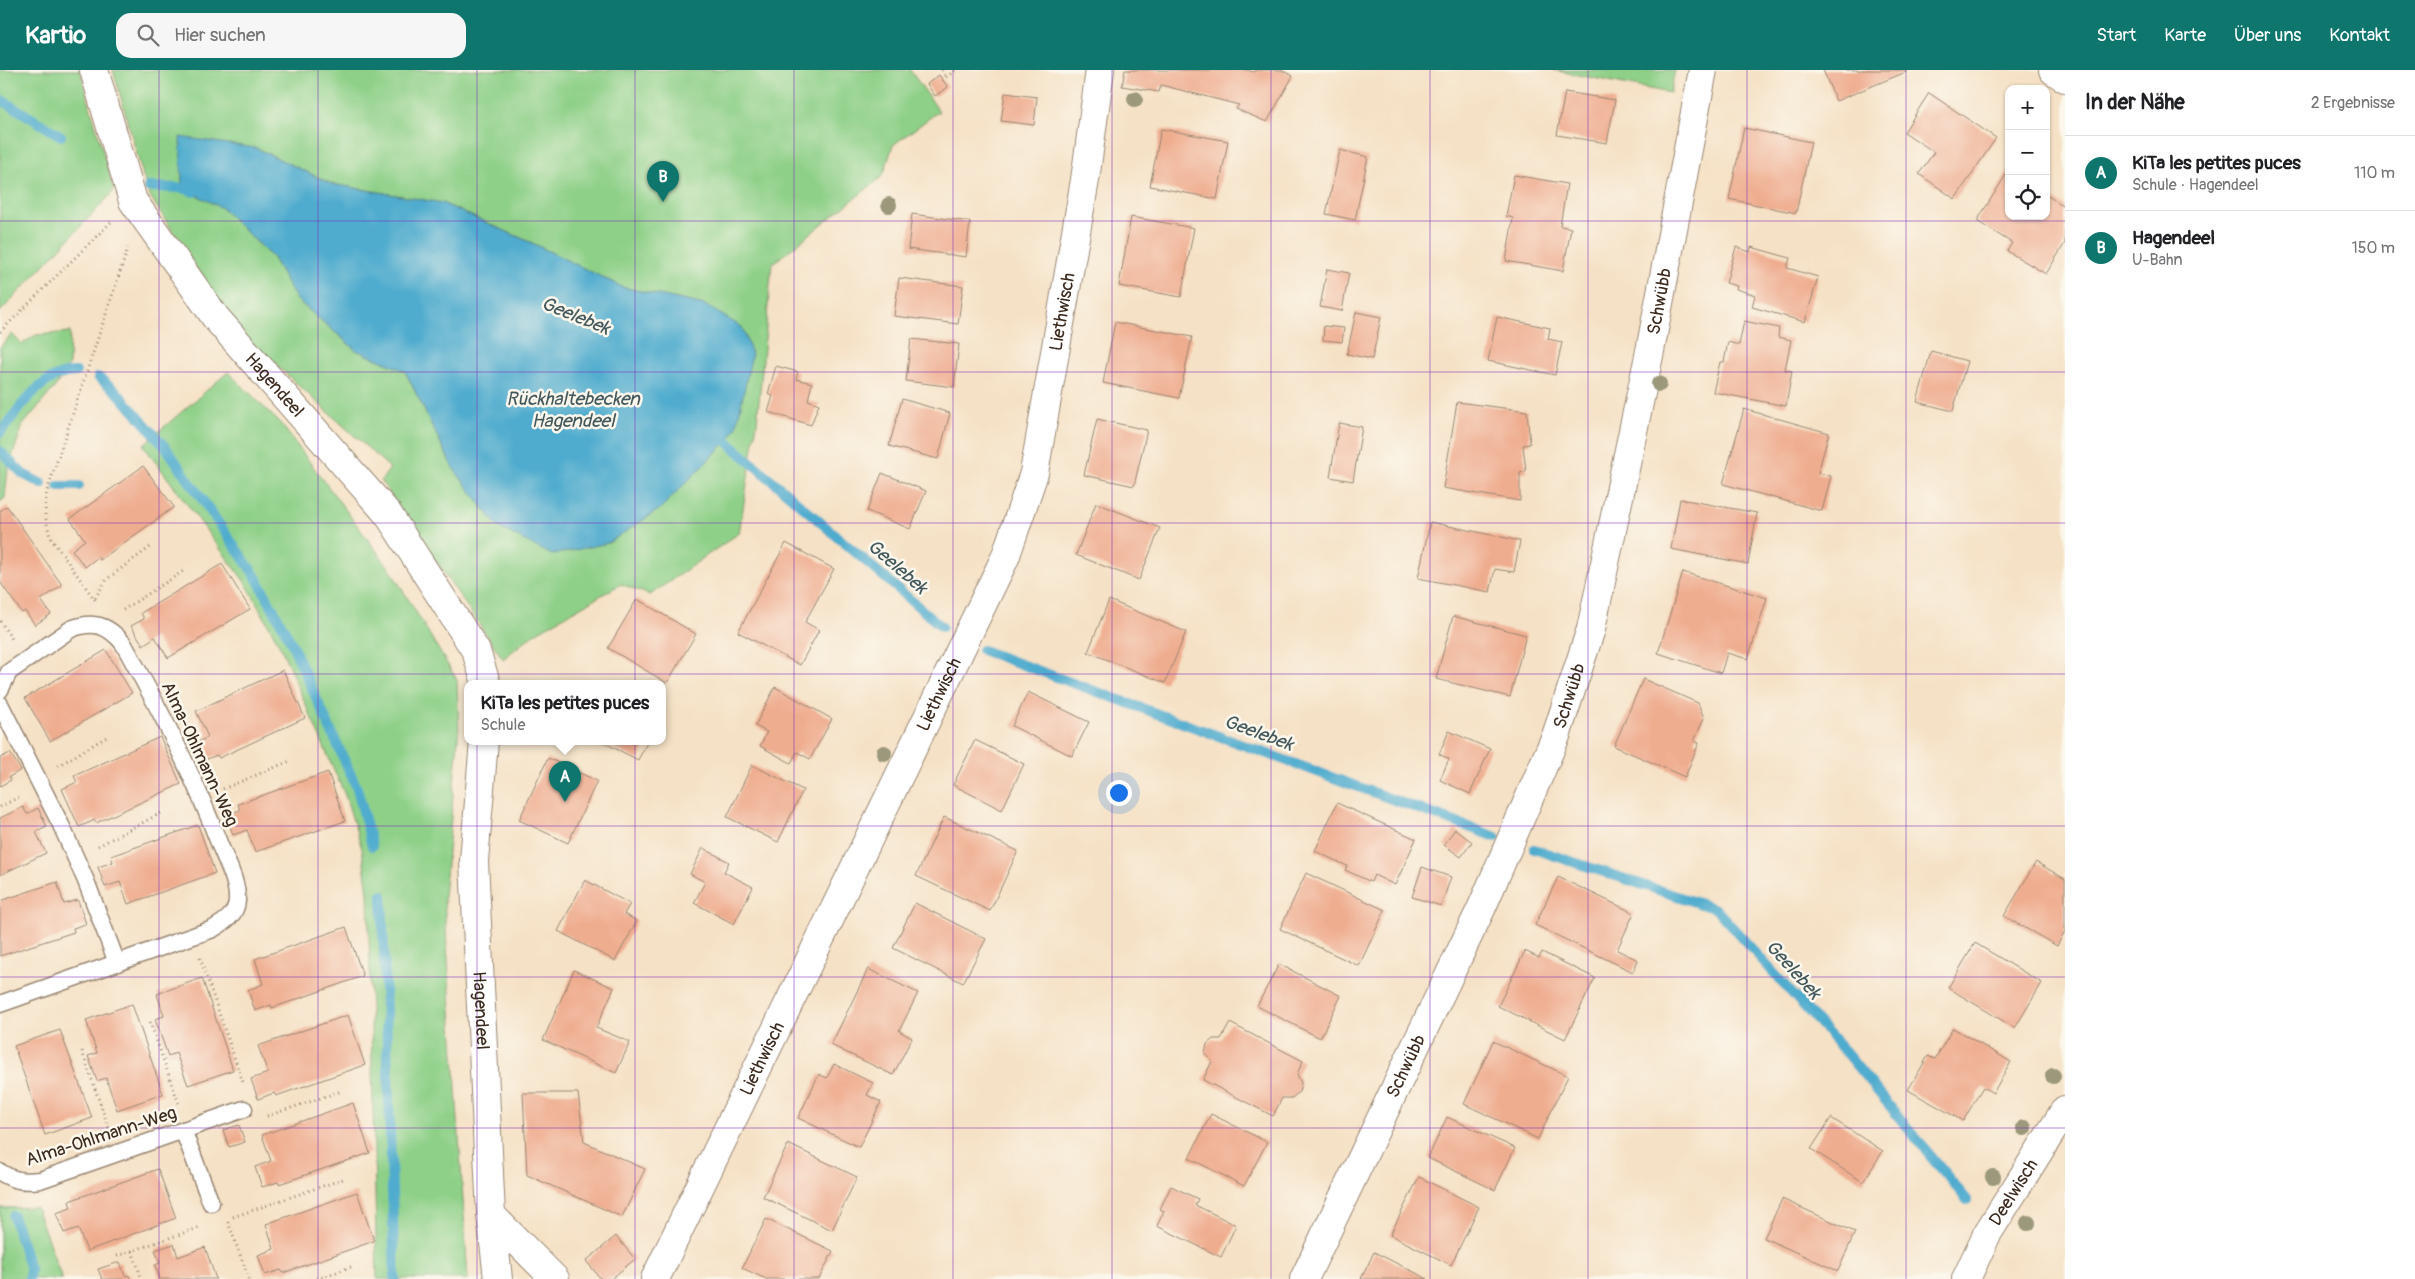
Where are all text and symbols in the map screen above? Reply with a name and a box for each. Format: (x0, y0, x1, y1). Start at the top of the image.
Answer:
search box (116, 13, 466, 58)
text: Kartio (25, 21, 86, 50)
icon: search (134, 21, 162, 49)
text: Hier suchen (174, 23, 266, 47)
text: Start (2096, 24, 2136, 47)
text: Karte (2164, 24, 2206, 47)
text: Über uns (2234, 24, 2301, 47)
text: Kontakt (2329, 24, 2390, 47)
map controls (2005, 85, 2050, 220)
button: + (2005, 85, 2050, 130)
text: In der Nähe (2085, 89, 2185, 116)
text: 2 Ergebnisse (2311, 93, 2395, 113)
button: − (2005, 130, 2050, 175)
text: KiTa les petites puces (2132, 151, 2301, 175)
pin: B (647, 161, 679, 202)
text: A (2096, 163, 2106, 183)
text: 110 m (2354, 163, 2395, 183)
button: locate (2005, 175, 2050, 220)
text: Schule · Hagendeel (2132, 175, 2259, 195)
text: Hagendeel (2132, 226, 2215, 250)
text: B (2096, 238, 2106, 258)
text: 150 m (2351, 238, 2395, 258)
text: U-Bahn (2132, 250, 2182, 270)
street label: Schwübb (1642, 266, 1677, 337)
street label: Liethwisch (1044, 271, 1081, 353)
water label: Geelebek (538, 291, 615, 341)
street label: Hagendeel (240, 348, 309, 422)
water label: Rückhaltebecken Hagendeel (506, 387, 641, 433)
water label: Geelebek (862, 534, 934, 601)
street label: Liethwisch (912, 654, 967, 735)
street label: Schwübb (1548, 660, 1591, 732)
street label: Alma-Ohlmann-Weg (156, 678, 243, 830)
popup (464, 680, 666, 745)
text: KiTa les petites puces (481, 691, 649, 715)
water label: Geelebek (1221, 709, 1298, 757)
text: Schule (481, 715, 525, 735)
pin: A (549, 761, 581, 802)
your location (1106, 780, 1132, 806)
water label: Geelebek (1760, 935, 1828, 1006)
street label: Hagendeel (467, 971, 494, 1050)
street label: Liethwisch (735, 1018, 790, 1099)
street label: Schwübb (1381, 1031, 1431, 1102)
street label: Alma-Ohlmann-Weg (23, 1101, 180, 1172)
street label: Deelwisch (1984, 1155, 2043, 1230)

